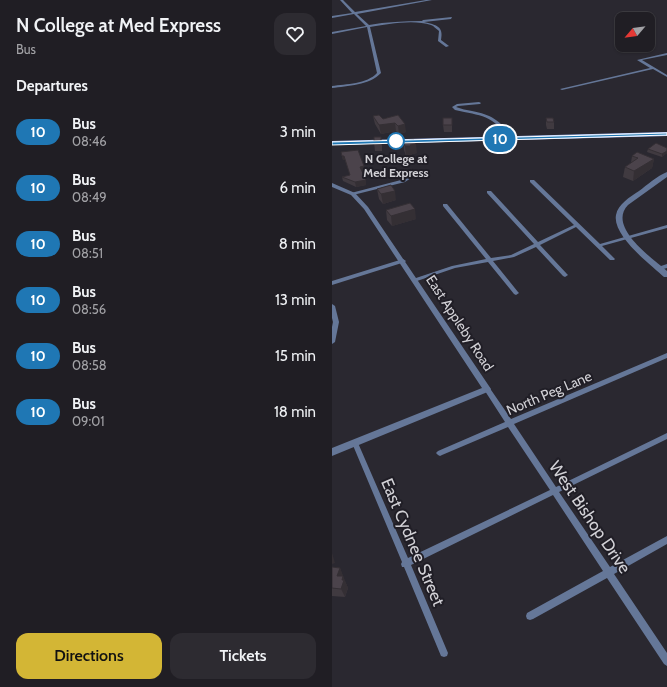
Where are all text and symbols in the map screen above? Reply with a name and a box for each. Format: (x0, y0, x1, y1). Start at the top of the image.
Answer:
north arrow (615, 12, 655, 52)
map controls (615, 12, 655, 52)
button: heart (274, 13, 316, 55)
text: N College at Med Express (16, 14, 221, 37)
text: Bus (16, 41, 36, 57)
text: Departures (16, 77, 88, 95)
text: Bus (72, 115, 96, 133)
text: 10 (30, 123, 46, 141)
text: 3 min (280, 123, 316, 141)
line badge: 10 (482, 126, 518, 152)
text: 10 (492, 130, 508, 148)
marker: N College at Med Express (387, 132, 405, 150)
text: 08:46 (72, 133, 107, 149)
place label: N College at Med Express (363, 151, 429, 180)
text: Bus (72, 171, 96, 189)
text: 10 (30, 179, 46, 197)
text: 6 min (279, 179, 316, 197)
text: 08:49 (72, 189, 107, 205)
text: Bus (72, 227, 96, 245)
text: 10 (30, 235, 46, 253)
text: 8 min (279, 235, 316, 253)
text: 08:51 (72, 245, 103, 261)
street label: East Appleby Road (422, 272, 498, 374)
text: Bus (72, 283, 96, 301)
text: 10 (30, 291, 46, 309)
text: 13 min (275, 291, 316, 309)
text: 08:56 (72, 301, 106, 317)
text: Bus (72, 339, 96, 357)
text: 10 (30, 347, 46, 365)
text: 15 min (275, 347, 316, 365)
text: 08:58 (72, 357, 107, 373)
street label: North Peg Lane (504, 367, 594, 419)
text: Bus (72, 395, 96, 413)
text: 10 (30, 403, 46, 421)
text: 18 min (274, 403, 316, 421)
text: 09:01 (72, 413, 104, 429)
street label: West Bishop Drive (545, 457, 635, 577)
street label: East Cydnee Street (377, 475, 449, 609)
button: Directions (16, 633, 162, 679)
button: Tickets (170, 633, 316, 679)

